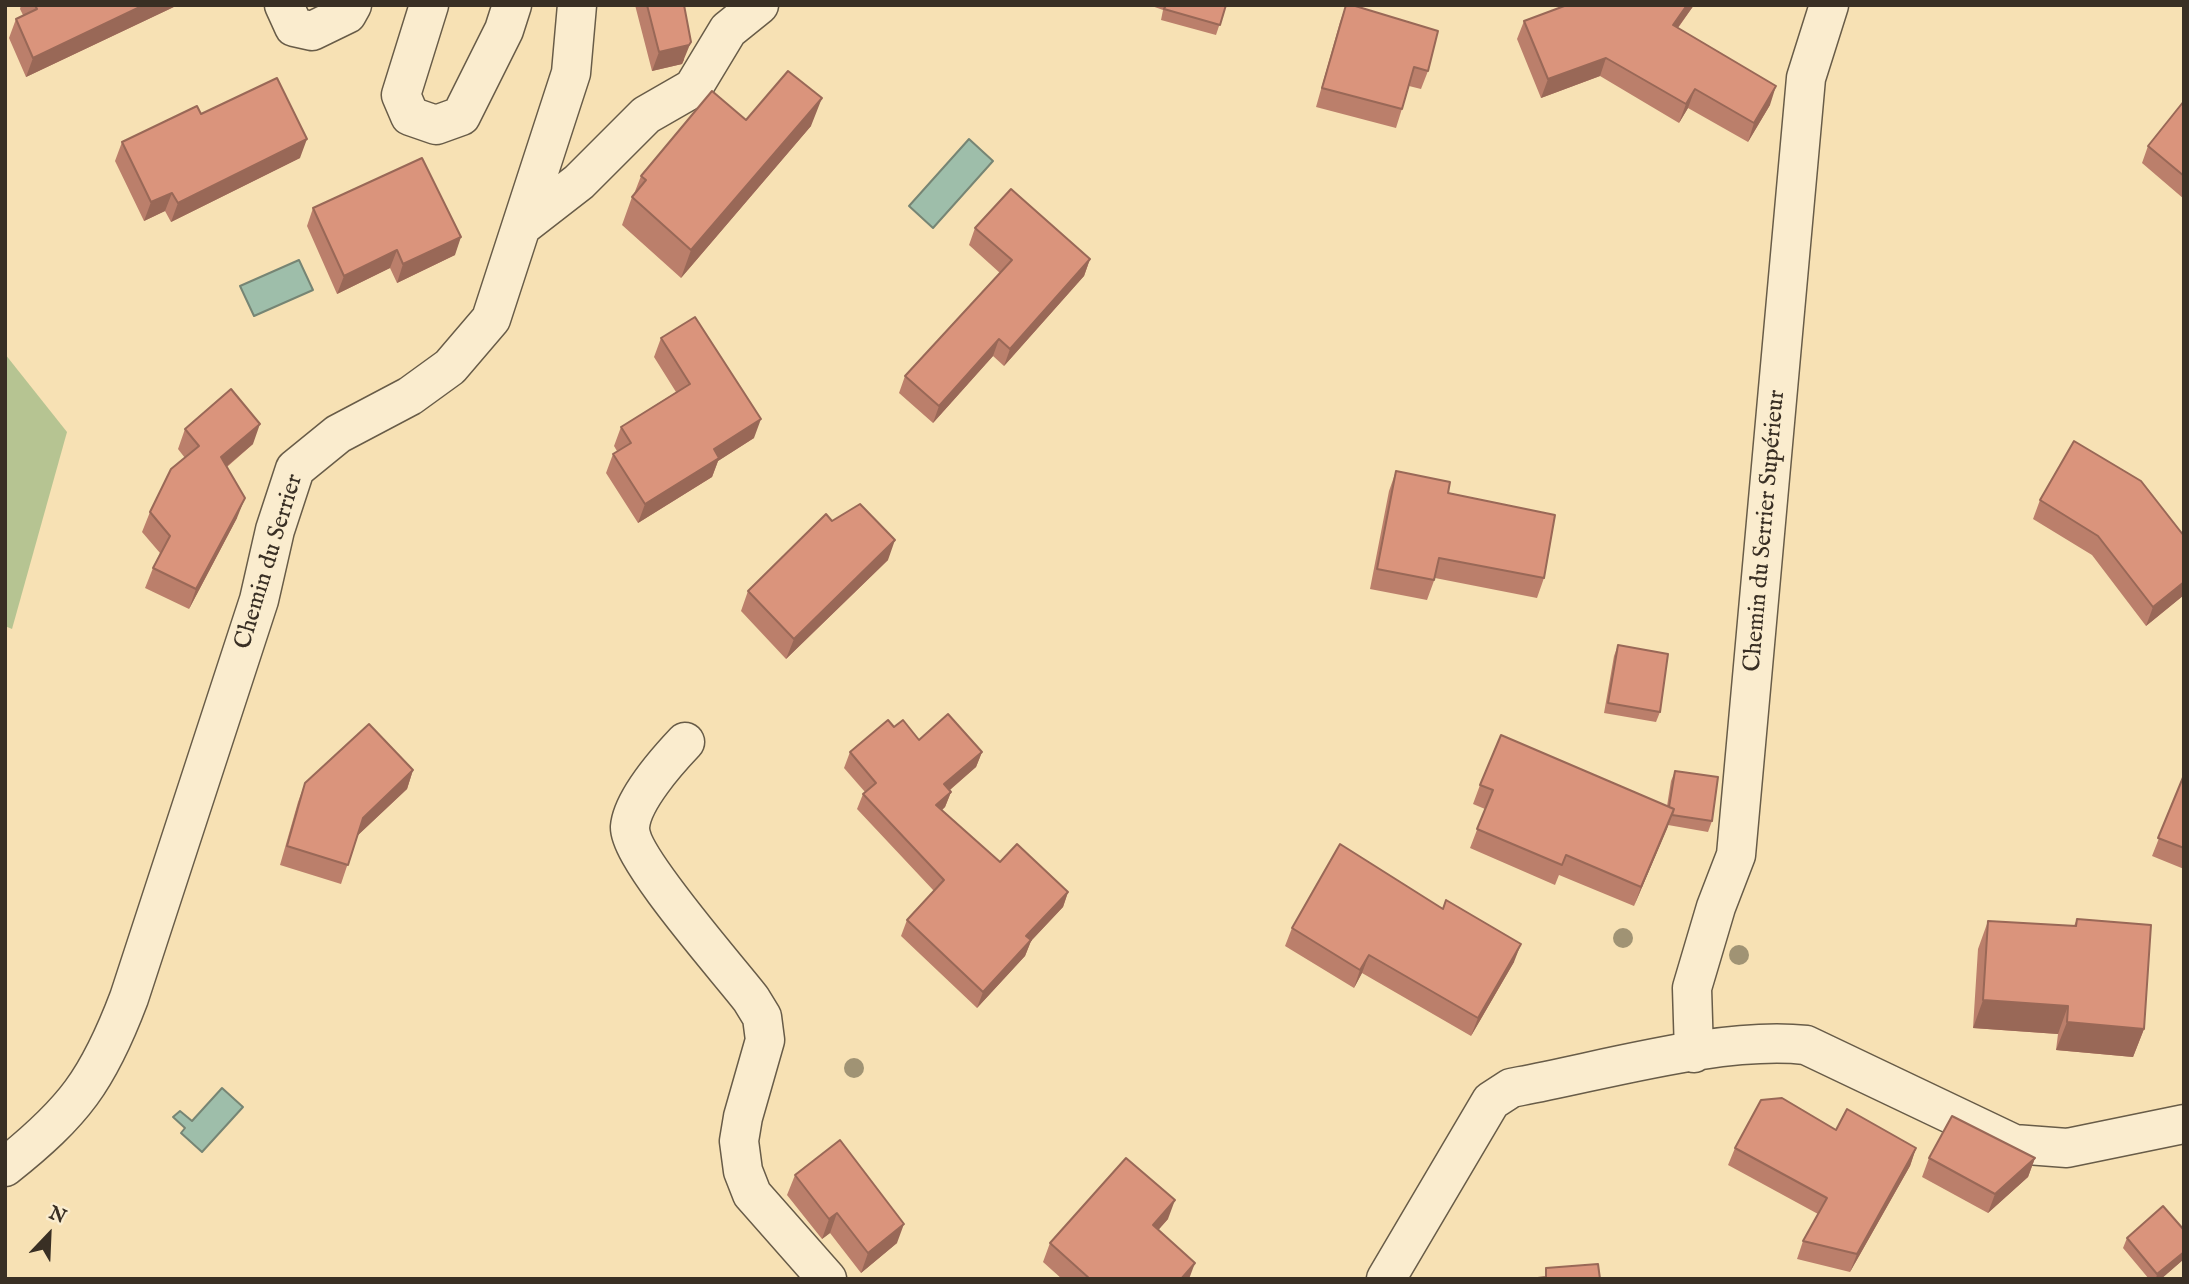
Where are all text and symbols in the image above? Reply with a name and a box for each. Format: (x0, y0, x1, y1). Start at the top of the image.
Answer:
street label: Chemin du Serrier Supérieur (1739, 389, 1793, 673)
street label: Chemin du Serrier (230, 471, 310, 653)
north arrow (14, 1200, 84, 1270)
text: N (45, 1201, 69, 1230)

